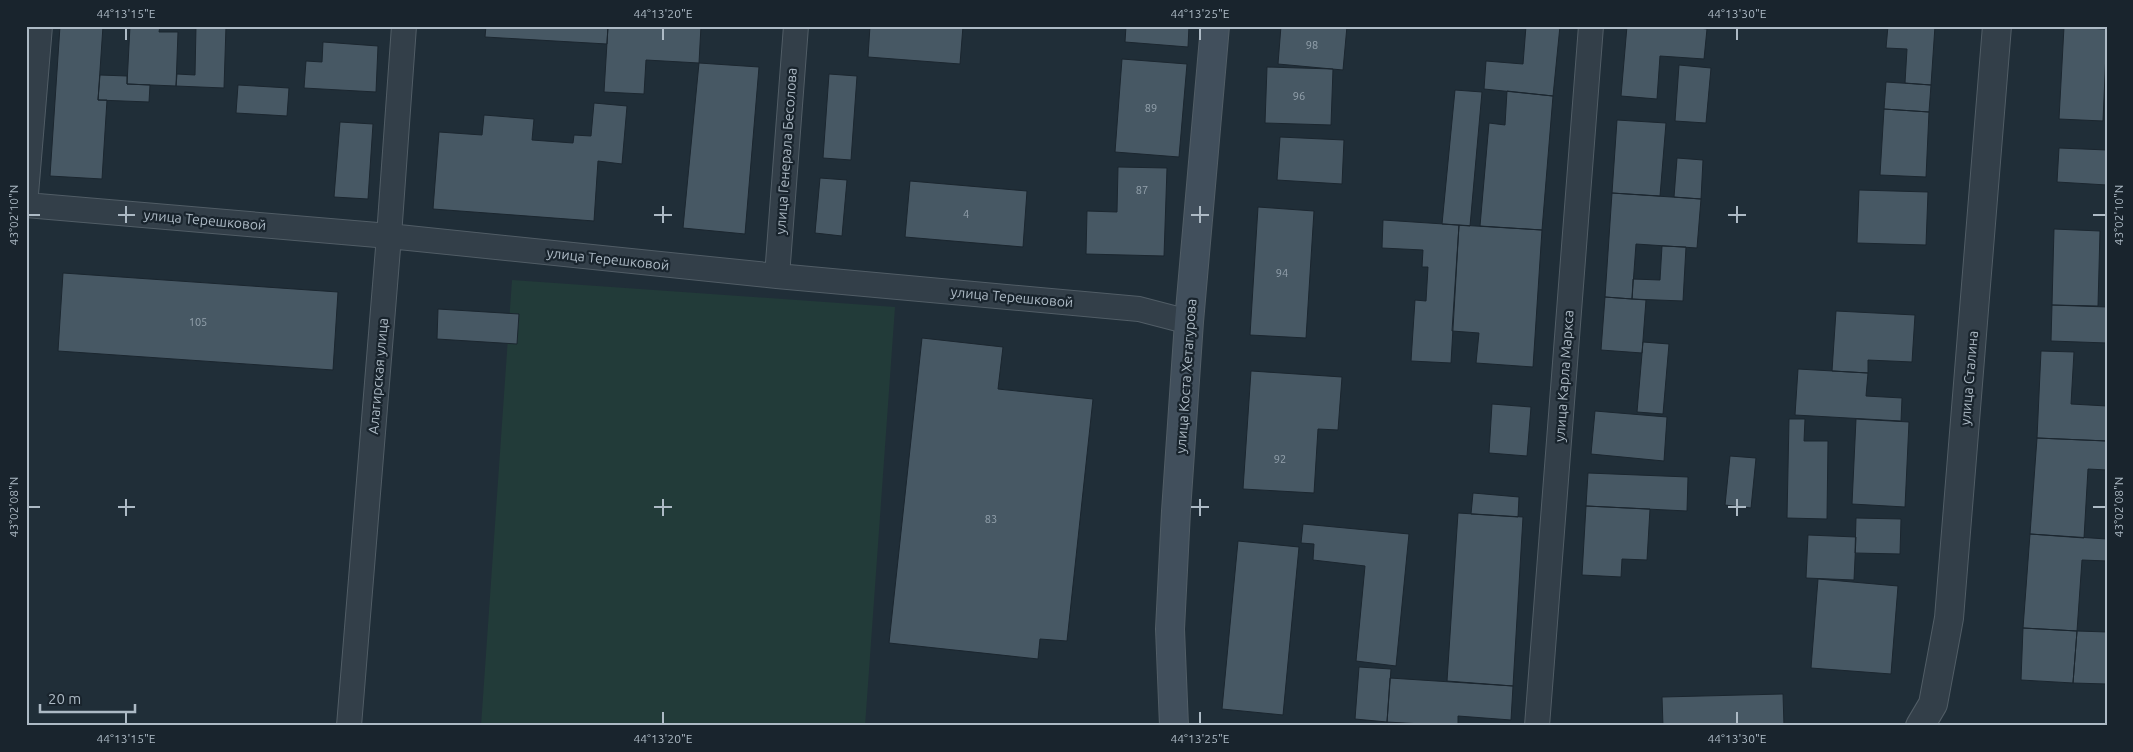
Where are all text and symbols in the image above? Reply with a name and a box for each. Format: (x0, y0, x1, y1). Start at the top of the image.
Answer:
text: 44°13'15"E (97, 7, 156, 20)
text: 44°13'20"E (634, 7, 693, 20)
text: 44°13'25"E (1171, 7, 1230, 20)
text: 44°13'30"E (1708, 7, 1767, 20)
house number: 98 (1306, 39, 1318, 51)
street label: улица Генерала Бесолова (772, 67, 800, 235)
house number: 96 (1293, 90, 1305, 102)
house number: 89 (1145, 102, 1157, 114)
house number: 87 (1136, 184, 1148, 196)
text: 43°02'10"N (7, 185, 20, 245)
text: 43°02'10"N (2112, 185, 2125, 245)
street label: улица Терешковой (143, 207, 267, 233)
house number: 4 (963, 208, 969, 220)
street label: улица Терешковой (546, 245, 670, 273)
house number: 94 (1276, 267, 1288, 279)
street label: улица Терешковой (950, 284, 1074, 310)
street label: улица Коста Хетагурова (1173, 298, 1199, 454)
street label: улица Карла Маркса (1551, 309, 1577, 443)
house number: 105 (189, 316, 207, 328)
street label: Алагирская улица (365, 317, 391, 435)
street label: улица Сталина (1957, 330, 1981, 426)
house number: 92 (1274, 453, 1286, 465)
text: 43°02'08"N (7, 477, 20, 537)
text: 43°02'08"N (2112, 477, 2125, 537)
house number: 83 (985, 513, 997, 525)
scale bar (40, 682, 135, 714)
text: 20 m (48, 690, 81, 707)
text: 44°13'15"E (97, 732, 156, 745)
text: 44°13'20"E (634, 732, 693, 745)
text: 44°13'25"E (1171, 732, 1230, 745)
text: 44°13'30"E (1708, 732, 1767, 745)

